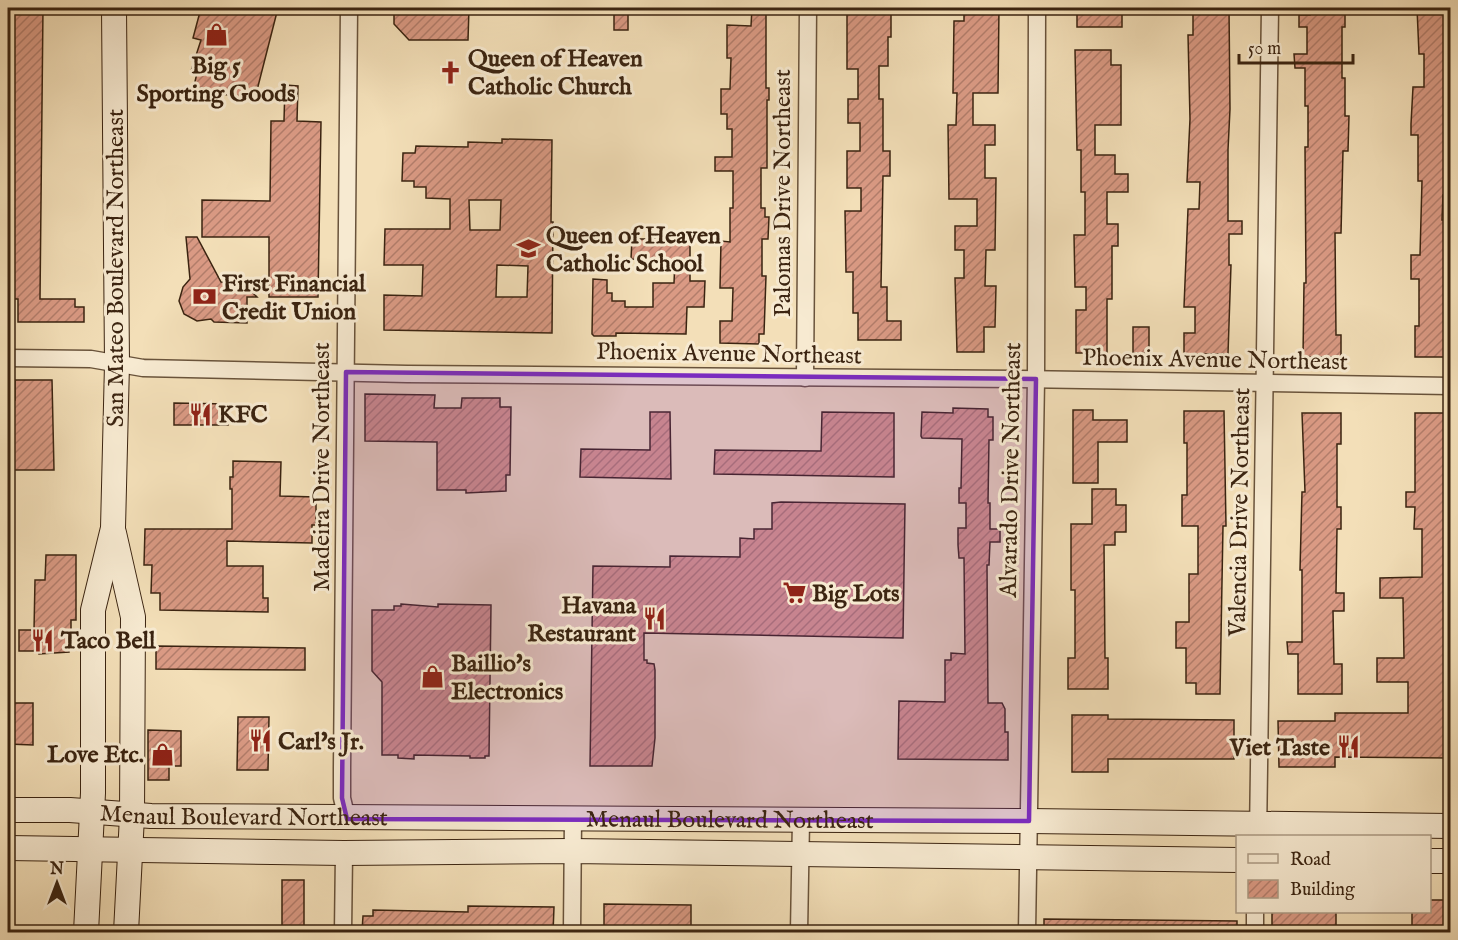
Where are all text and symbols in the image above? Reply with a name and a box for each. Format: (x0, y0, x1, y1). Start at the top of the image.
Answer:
shop icon: Big 5 Sporting Goods (203, 22, 229, 48)
scale bar (1239, 27, 1353, 65)
text: 50 m (1248, 38, 1281, 61)
place label: Queen of Heaven Catholic Church (468, 44, 643, 103)
place label: Big 5 Sporting Goods (137, 51, 296, 110)
church icon: Queen of Heaven Catholic Church (437, 59, 463, 85)
street label: Palomas Drive Northeast (768, 69, 799, 317)
street label: San Mateo Boulevard Northeast (101, 109, 132, 427)
place label: Queen of Heaven Catholic School (546, 221, 721, 280)
school or university icon: Queen of Heaven Catholic School (515, 236, 541, 262)
place label: First Financial Credit Union (222, 269, 366, 328)
bank icon: First Financial Credit Union (191, 284, 217, 310)
street label: Phoenix Avenue Northeast (596, 337, 862, 372)
street label: Madeira Drive Northeast (307, 342, 338, 592)
street label: Alvarado Drive Northeast (994, 342, 1029, 599)
street label: Phoenix Avenue Northeast (1082, 343, 1348, 378)
street label: Valencia Drive Northeast (1223, 387, 1258, 638)
place label: KFC (218, 400, 268, 431)
restaurant icon: KFC (187, 401, 213, 427)
place label: Big Lots (812, 579, 900, 610)
supermarket icon: Big Lots (781, 580, 807, 606)
place label: Havana Restaurant (527, 591, 637, 650)
restaurant icon: Havana Restaurant (641, 606, 667, 632)
place label: Taco Bell (60, 626, 156, 657)
restaurant icon: Taco Bell (30, 627, 56, 653)
place label: Baillio's Electronics (451, 649, 564, 708)
shop icon: Baillio's Electronics (420, 664, 446, 690)
place label: Carl's Jr. (278, 727, 364, 758)
restaurant icon: Carl's Jr. (247, 728, 273, 754)
place label: Viet Taste (1229, 733, 1330, 764)
restaurant icon: Viet Taste (1335, 734, 1361, 760)
place label: Love Etc. (47, 740, 144, 771)
shop icon: Love Etc. (149, 741, 175, 767)
street label: Menaul Boulevard Northeast (99, 798, 388, 834)
street label: Menaul Boulevard Northeast (586, 804, 874, 837)
legend (1236, 835, 1431, 913)
text: Road (1290, 849, 1331, 872)
north arrow (27, 853, 87, 913)
text: N (49, 860, 64, 880)
text: Building (1290, 879, 1355, 902)

